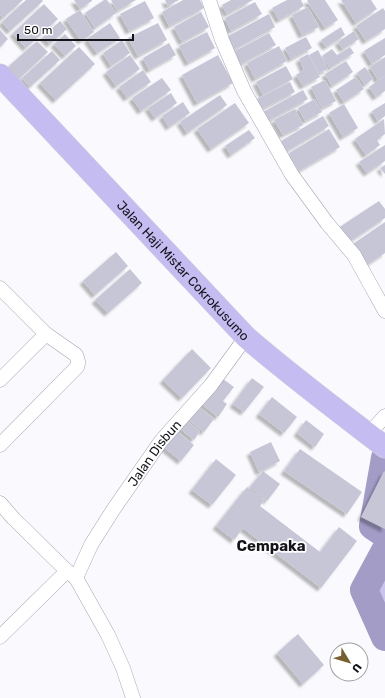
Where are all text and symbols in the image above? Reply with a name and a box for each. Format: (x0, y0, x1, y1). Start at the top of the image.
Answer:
scale bar (18, 16, 133, 42)
text: 50 m (24, 23, 52, 37)
street label: Jalan Haji Mistar Cokrokusumo (114, 198, 252, 344)
street label: Jalan Disbun (125, 417, 184, 489)
district label: Cempaka (237, 537, 306, 555)
north arrow (329, 642, 369, 682)
text: U (349, 661, 364, 675)

